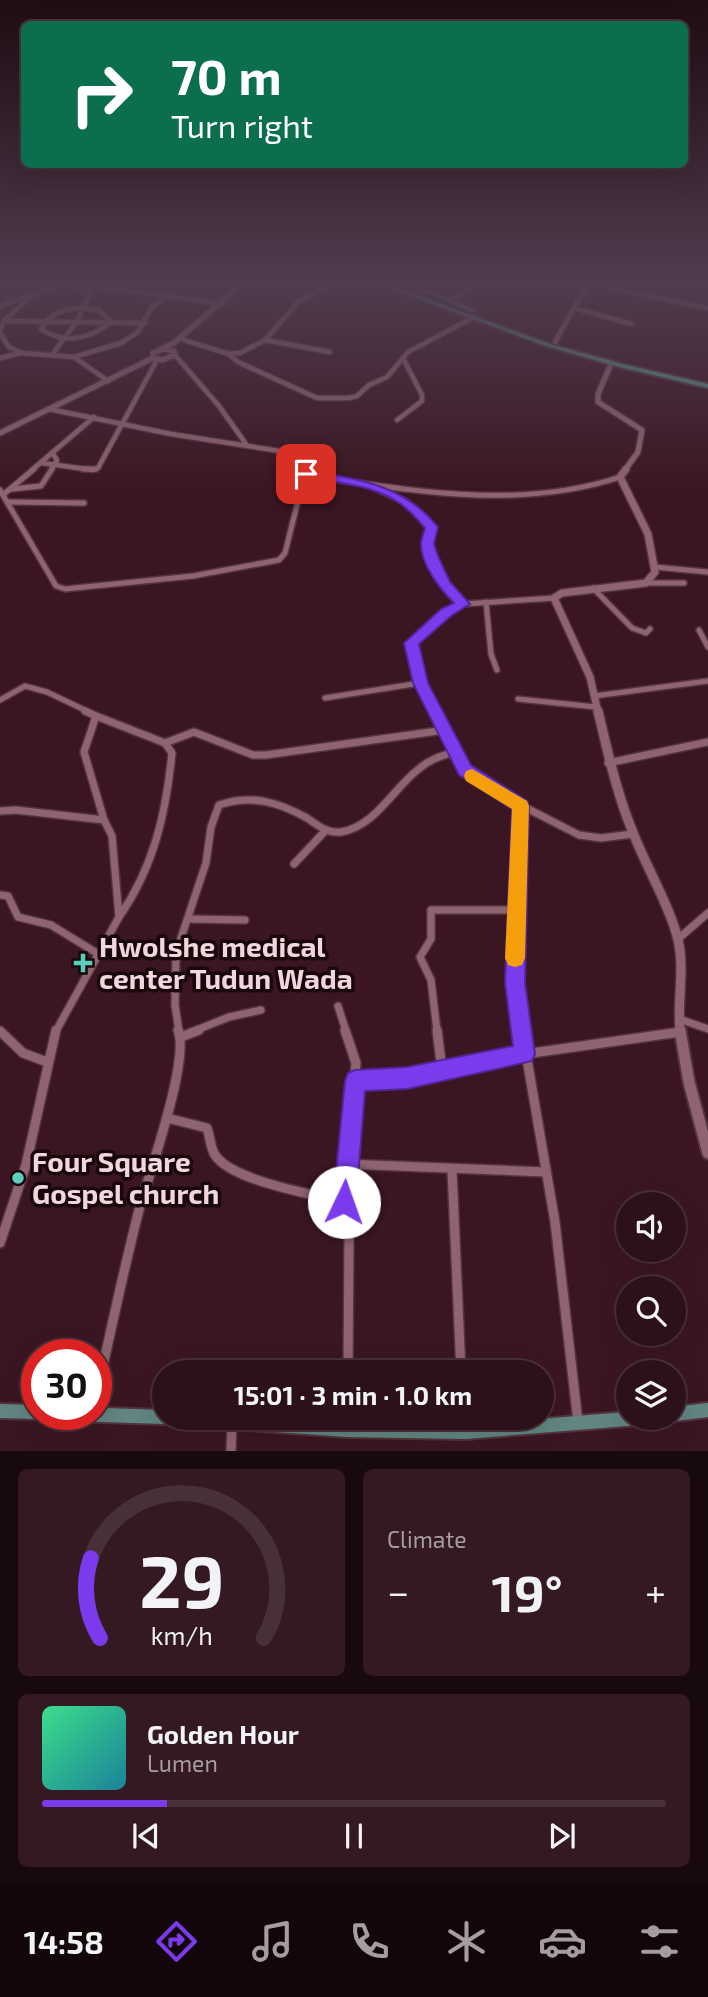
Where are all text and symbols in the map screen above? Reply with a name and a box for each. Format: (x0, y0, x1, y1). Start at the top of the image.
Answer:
text: 70 m (171, 46, 282, 105)
icon: right (56, 49, 147, 140)
text: Turn right (171, 106, 313, 144)
pin (276, 444, 336, 504)
icon: arrive (287, 455, 325, 493)
place label: Hwolshe medical center Tudun Wada (99, 929, 353, 995)
marker: Hwolshe medical center Tudun Wada (73, 953, 93, 973)
place label: Four Square Gospel church (32, 1144, 219, 1210)
position arrow (307, 1165, 381, 1239)
marker: Four Square Gospel church (10, 1170, 26, 1186)
map controls (616, 1192, 686, 1430)
button: sound (616, 1192, 686, 1262)
button: search (616, 1276, 686, 1346)
speed limit sign: 30 (21, 1339, 112, 1430)
button: layers (616, 1360, 686, 1430)
text: 15:01 · 3 min · 1.0 km (234, 1379, 472, 1410)
text: Climate (387, 1525, 467, 1553)
text: 29 (139, 1536, 224, 1624)
text: 19° (492, 1560, 563, 1622)
text: − (387, 1568, 409, 1614)
text: + (645, 1568, 666, 1614)
text: km/h (150, 1620, 213, 1650)
text: Golden Hour (147, 1718, 299, 1749)
text: Lumen (147, 1749, 218, 1777)
icon: previous (127, 1817, 165, 1855)
icon: pause (335, 1817, 373, 1855)
icon: next (543, 1817, 581, 1855)
icon: directions (152, 1917, 201, 1966)
icon: music (248, 1917, 297, 1966)
icon: phone (345, 1917, 394, 1966)
icon: climate (442, 1917, 491, 1966)
icon: car (538, 1917, 587, 1966)
icon: filters (635, 1917, 684, 1966)
text: 14:58 (24, 1922, 104, 1960)

